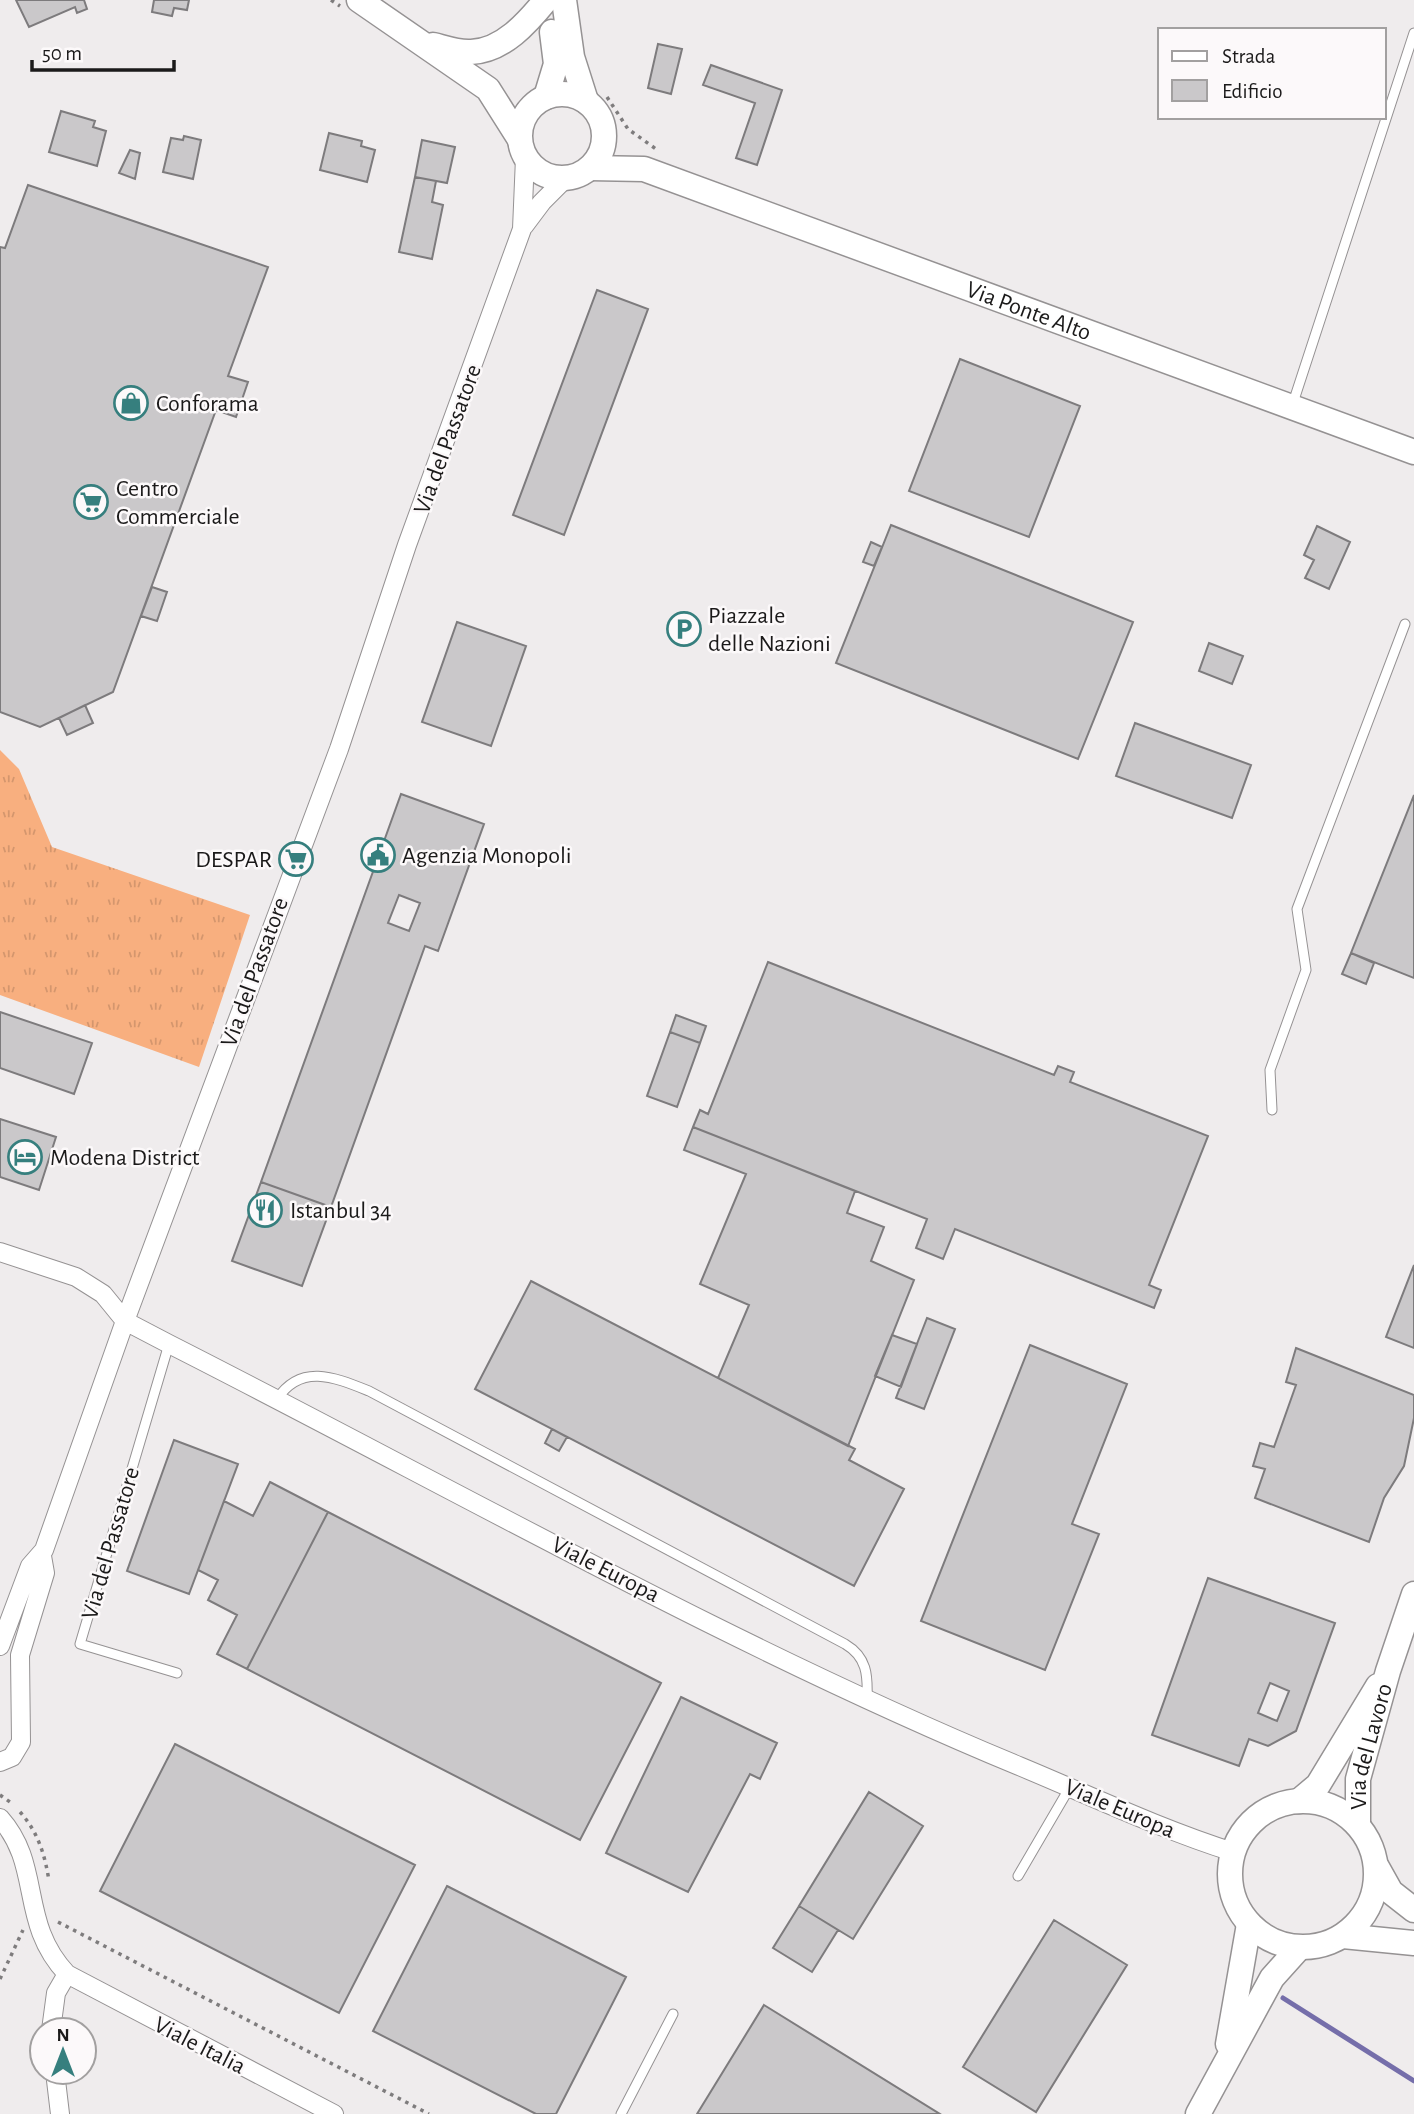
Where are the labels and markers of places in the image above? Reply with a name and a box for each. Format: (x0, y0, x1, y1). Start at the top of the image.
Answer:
shop icon: Conforama (112, 384, 150, 422)
place label: Conforama (156, 392, 259, 416)
place label: Centro Commerciale (116, 477, 240, 529)
supermarket icon: Centro Commerciale (72, 483, 110, 521)
place label: Piazzale delle Nazioni (708, 604, 831, 656)
parking icon: Piazzale delle Nazioni (665, 610, 703, 648)
public building icon: Agenzia Monopoli (359, 836, 397, 874)
supermarket icon: DESPAR (277, 840, 315, 878)
place label: Agenzia Monopoli (402, 844, 572, 868)
place label: DESPAR (195, 848, 272, 872)
hotel icon: Modena District (6, 1138, 44, 1176)
place label: Modena District (50, 1146, 200, 1170)
restaurant icon: Istanbul 34 (246, 1191, 284, 1229)
place label: Istanbul 34 (290, 1199, 392, 1223)

